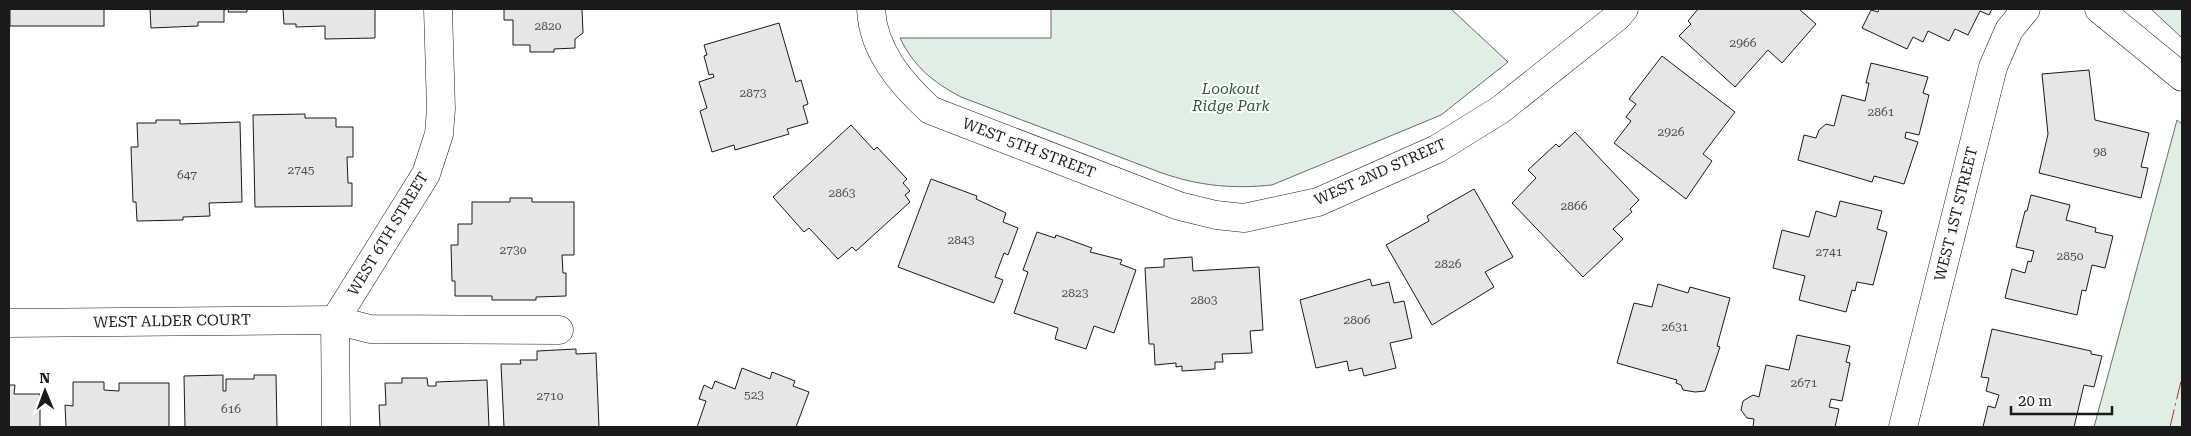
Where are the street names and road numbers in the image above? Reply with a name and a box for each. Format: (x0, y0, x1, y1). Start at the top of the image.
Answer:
street label: WEST 5TH STREET (960, 114, 1098, 182)
street label: WEST 2ND STREET (1311, 135, 1449, 209)
street label: WEST 1ST STREET (1931, 145, 1981, 283)
street label: WEST 6TH STREET (344, 169, 432, 299)
street label: WEST ALDER COURT (93, 311, 251, 331)

